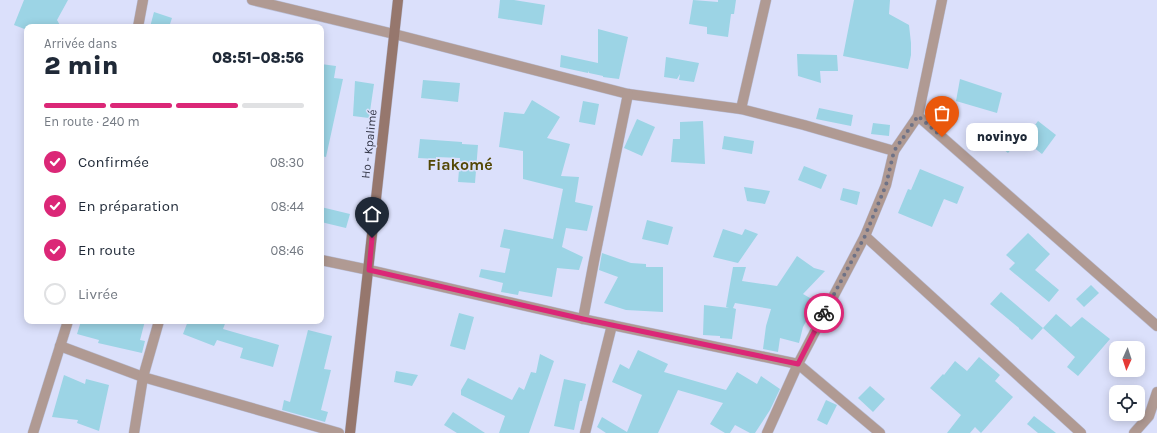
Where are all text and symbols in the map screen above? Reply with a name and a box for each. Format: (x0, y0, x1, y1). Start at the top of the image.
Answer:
text: Arrivée dans (44, 36, 117, 51)
text: 08:51–08:56 (212, 49, 304, 67)
text: 2 min (44, 50, 119, 81)
pin (925, 96, 959, 137)
icon: bag (931, 102, 953, 124)
street label: Ho - Kpalimé (358, 109, 380, 179)
text: En route · 240 m (44, 114, 140, 129)
callout: novinyo (966, 123, 1038, 151)
text: novinyo (977, 129, 1027, 144)
icon: check (44, 151, 66, 173)
text: Confirmée (78, 153, 149, 171)
text: 08:30 (270, 155, 304, 170)
district label: Fiakomé (427, 155, 493, 174)
icon: check (44, 195, 66, 217)
text: En préparation (78, 197, 179, 215)
pin (355, 197, 389, 238)
text: 08:44 (271, 199, 304, 214)
icon: home (361, 203, 383, 225)
icon: check (44, 239, 66, 261)
text: En route (78, 241, 135, 259)
text: 08:46 (271, 243, 304, 258)
text: Livrée (78, 285, 118, 303)
courier (804, 293, 844, 333)
icon: bike (813, 302, 835, 324)
north arrow (1109, 341, 1145, 377)
map controls (1109, 341, 1145, 421)
button: locate (1109, 385, 1145, 421)

